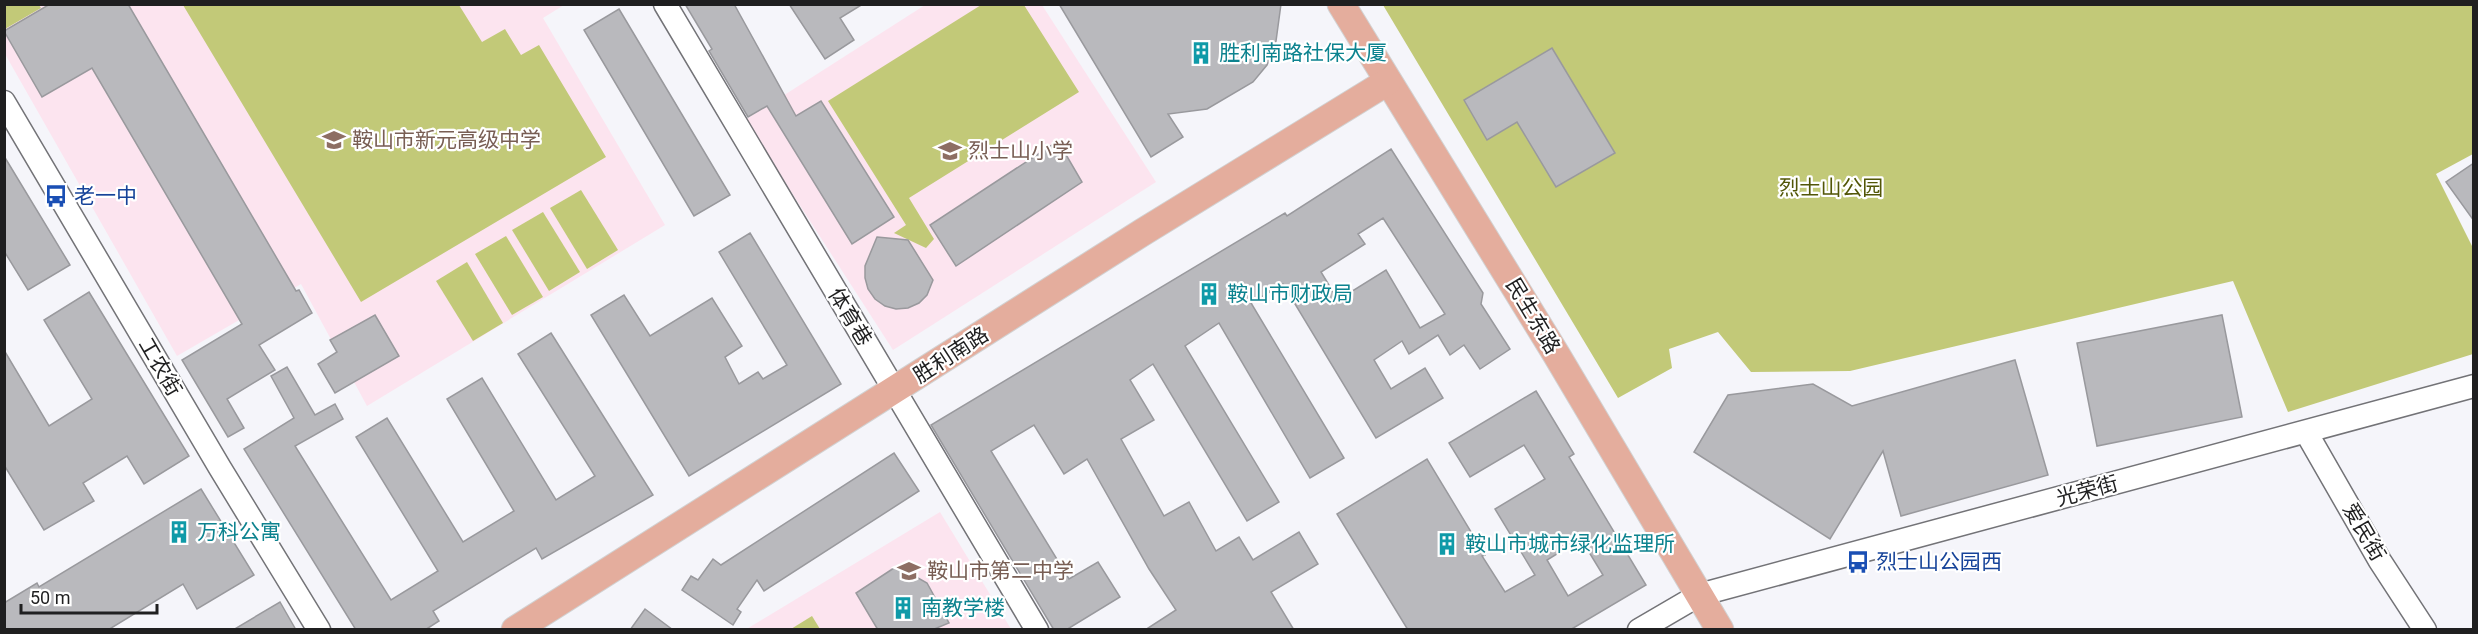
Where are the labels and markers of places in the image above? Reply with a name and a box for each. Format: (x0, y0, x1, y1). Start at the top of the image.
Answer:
building icon: 胜利南路社保大厦 (1188, 40, 1214, 66)
place label: 胜利南路社保大厦 (1219, 41, 1387, 65)
school or university icon: 鞍山市新元高级中学 (321, 127, 347, 153)
place label: 鞍山市新元高级中学 (352, 128, 541, 152)
school or university icon: 烈士山小学 (937, 138, 963, 164)
place label: 烈士山小学 (968, 139, 1073, 163)
bus stop icon: 老一中 (43, 183, 69, 209)
place label: 老一中 (74, 184, 137, 208)
building icon: 鞍山市财政局 (1196, 281, 1222, 307)
place label: 鞍山市财政局 (1227, 282, 1353, 306)
building icon: 万科公寓 (166, 519, 192, 545)
place label: 万科公寓 (197, 520, 281, 544)
building icon: 鞍山市城市绿化监理所 (1434, 531, 1460, 557)
place label: 鞍山市城市绿化监理所 (1465, 532, 1675, 556)
bus stop icon: 烈士山公园西 (1845, 549, 1871, 575)
place label: 烈士山公园西 (1876, 550, 2002, 574)
school or university icon: 鞍山市第二中学 (896, 558, 922, 584)
place label: 鞍山市第二中学 (927, 559, 1074, 583)
building icon: 南教学楼 (890, 595, 916, 621)
place label: 南教学楼 (921, 596, 1005, 620)

